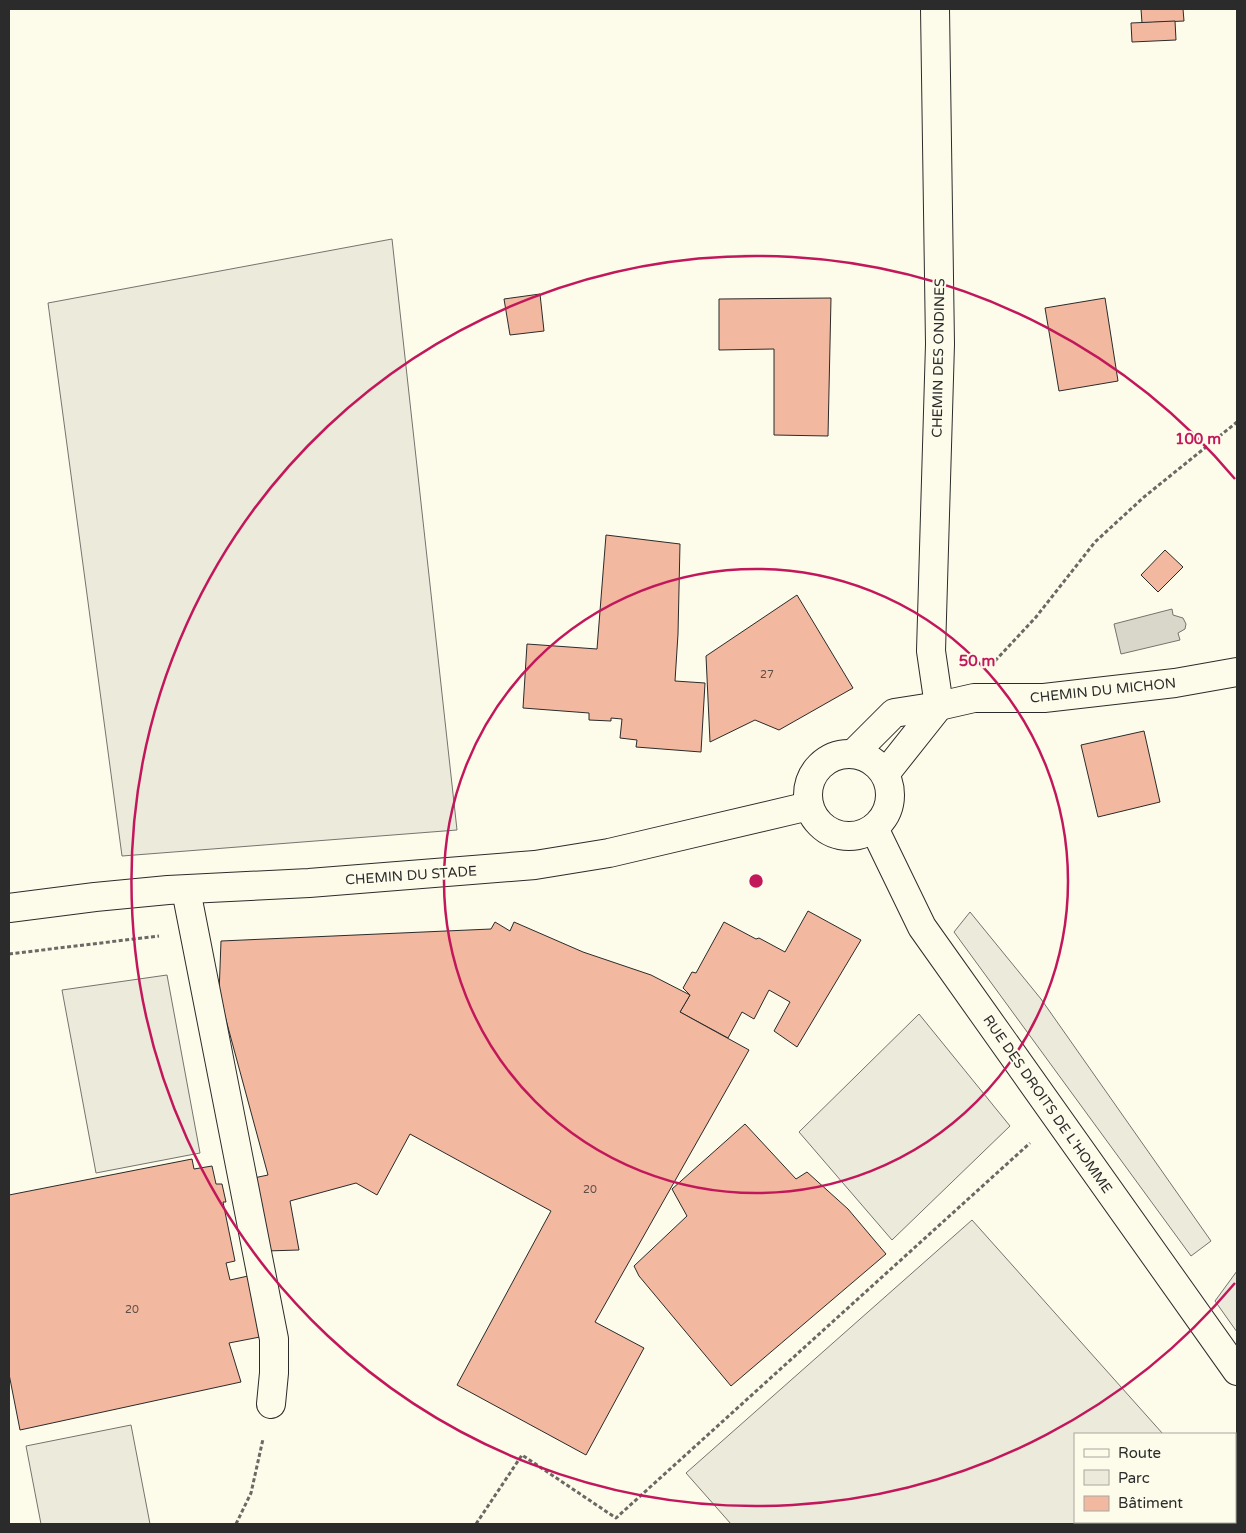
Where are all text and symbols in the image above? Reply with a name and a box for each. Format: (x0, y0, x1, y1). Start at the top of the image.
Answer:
street label: CHEMIN DES ONDINES (929, 278, 948, 438)
text: 100 m (1175, 430, 1221, 448)
text: 50 m (959, 652, 995, 670)
house number: 27 (760, 668, 774, 681)
street label: CHEMIN DU MICHON (1029, 674, 1177, 707)
street label: CHEMIN DU STADE (345, 862, 478, 889)
centre of rings (747, 872, 765, 890)
street label: RUE DES DROITS DE L'HOMME (979, 1012, 1116, 1197)
house number: 20 (583, 1183, 597, 1196)
house number: 20 (125, 1303, 139, 1316)
legend (1074, 1433, 1236, 1523)
text: Route (1118, 1444, 1161, 1462)
text: Parc (1118, 1469, 1150, 1487)
text: Bâtiment (1118, 1494, 1183, 1512)

